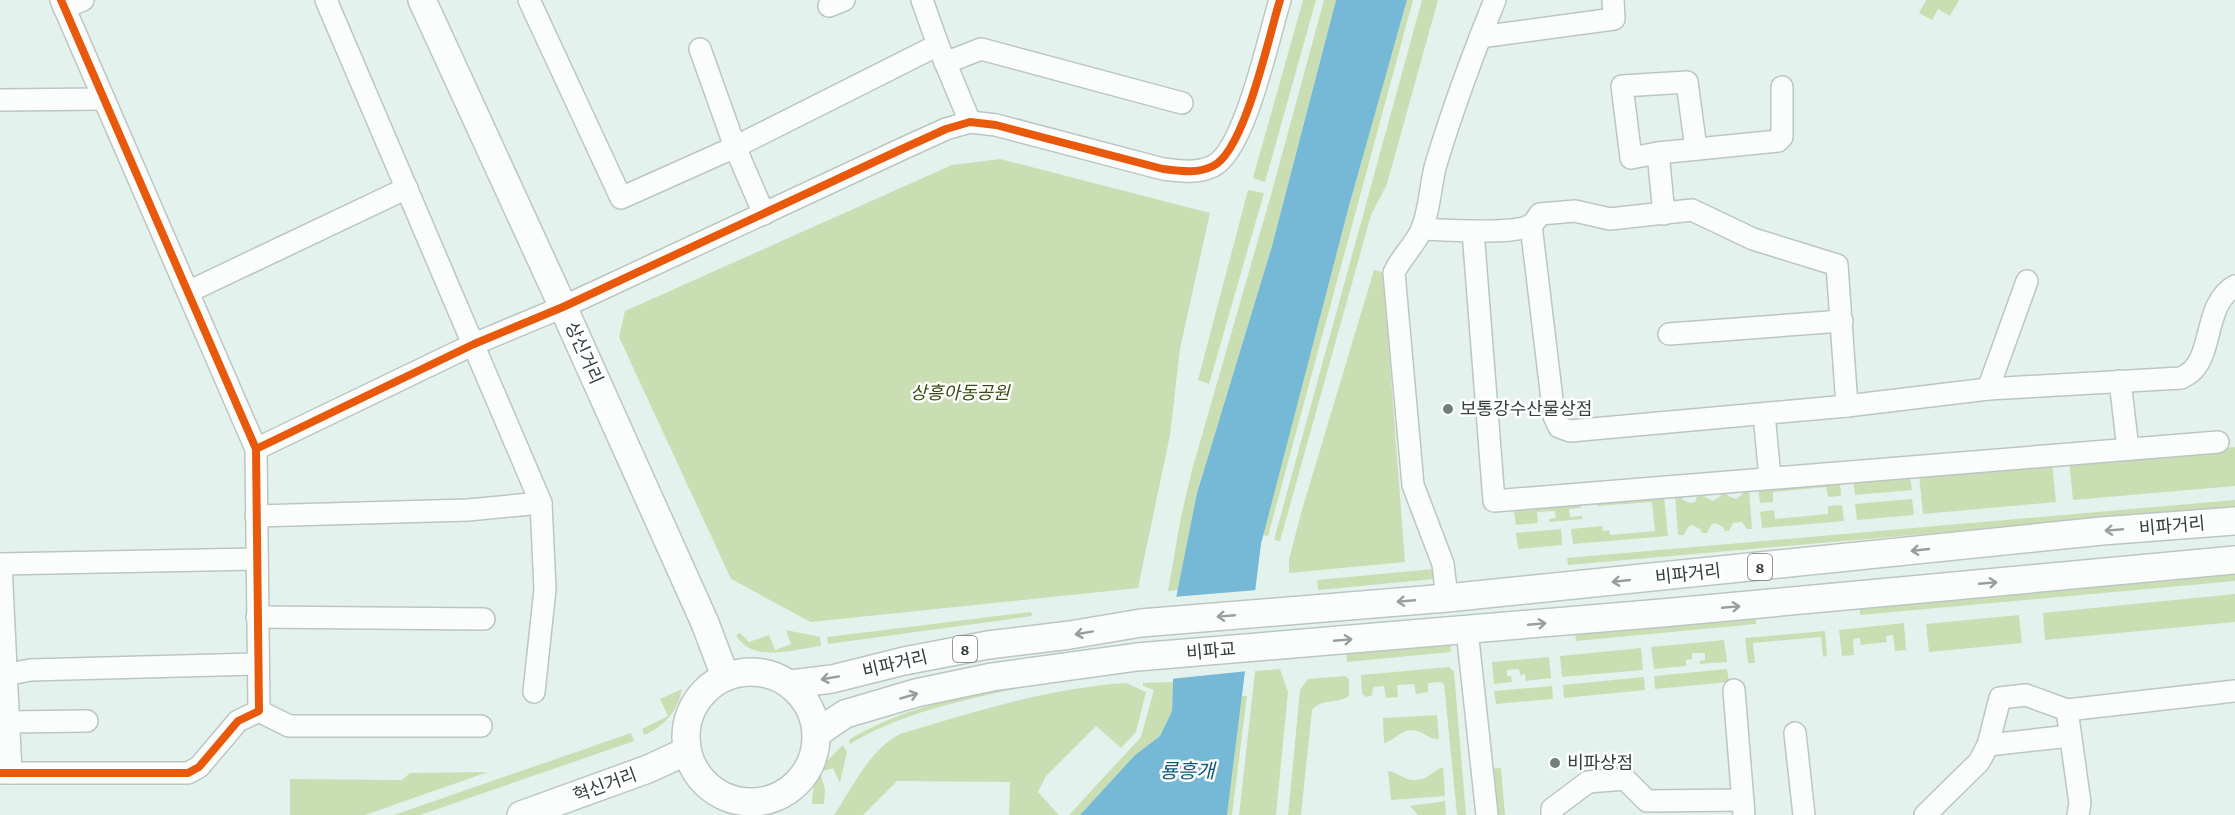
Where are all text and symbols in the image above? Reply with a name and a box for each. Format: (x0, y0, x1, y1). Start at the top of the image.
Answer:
street label: 상신거리 (561, 319, 607, 387)
park label: 상흥아동공원 (910, 383, 1011, 403)
place label: 보통강수산물상점 (1460, 399, 1592, 419)
marker: 보통강수산물상점 (1441, 402, 1455, 416)
street label: 비파거리 (2138, 513, 2206, 539)
one-way arrow (2104, 525, 2124, 536)
one-way arrow (1910, 545, 1930, 556)
road number: 8 (1748, 554, 1772, 580)
street label: 비파거리 (1654, 561, 1722, 587)
one-way arrow (1612, 576, 1632, 587)
one-way arrow (1978, 577, 1998, 588)
one-way arrow (1397, 596, 1417, 607)
one-way arrow (1721, 601, 1741, 612)
one-way arrow (1217, 611, 1237, 622)
one-way arrow (1526, 618, 1546, 629)
one-way arrow (1074, 627, 1094, 638)
one-way arrow (1332, 634, 1352, 645)
road number: 8 (953, 636, 977, 662)
street label: 비파교 (1185, 639, 1237, 663)
street label: 비파거리 (860, 647, 930, 681)
one-way arrow (821, 673, 840, 684)
one-way arrow (899, 689, 918, 701)
place label: 비파상점 (1567, 753, 1633, 773)
marker: 비파상점 (1548, 756, 1562, 770)
water label: 룡흥개 (1159, 760, 1217, 782)
street label: 혁신거리 (570, 764, 640, 806)

